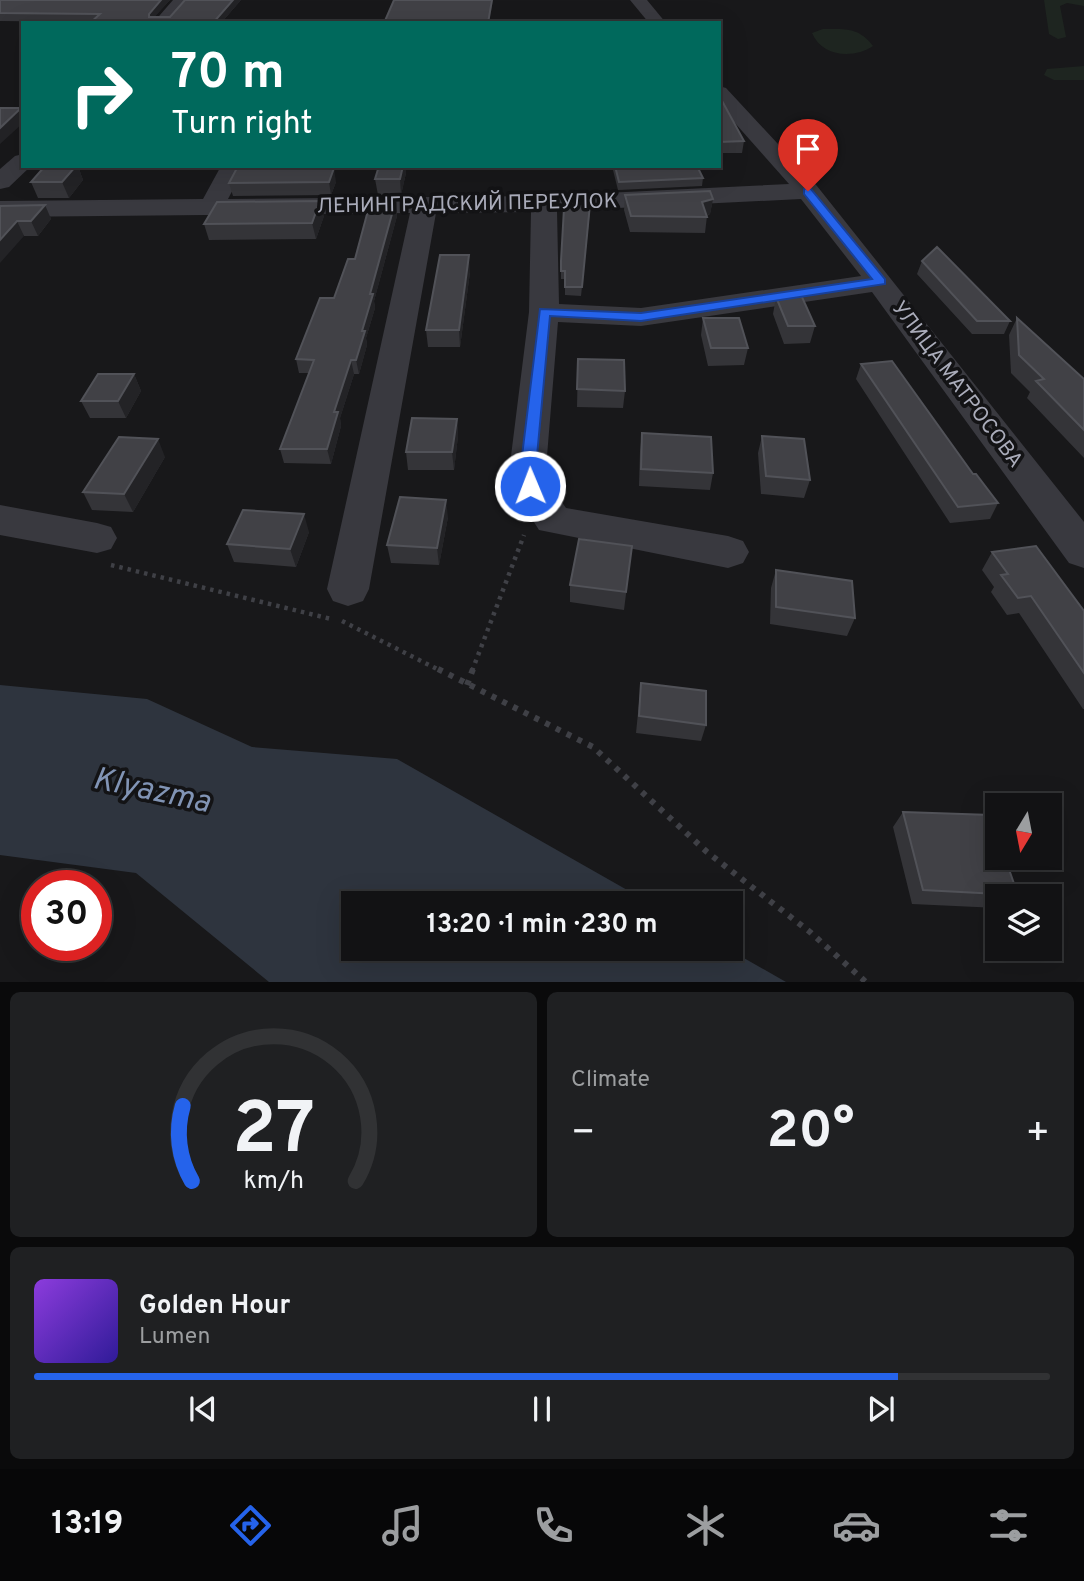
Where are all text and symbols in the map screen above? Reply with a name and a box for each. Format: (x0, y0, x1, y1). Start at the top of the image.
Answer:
text: 70 m (171, 44, 285, 106)
icon: right (56, 49, 147, 140)
text: Turn right (171, 105, 313, 145)
pin (778, 119, 838, 191)
icon: arrive (789, 130, 827, 168)
street label: ЛЕНИНГРАДСКИЙ ПЕРЕУЛОК (316, 187, 618, 221)
street label: УЛИЦА МАТРОСОВА (885, 296, 1028, 474)
position arrow (493, 449, 567, 523)
water label: Klyazma (89, 760, 214, 824)
north arrow (985, 793, 1062, 870)
map controls (985, 793, 1062, 961)
speed limit sign: 30 (21, 870, 112, 961)
button: layers (985, 884, 1062, 961)
text: 13:20 · 1 min · 230 m (426, 909, 658, 942)
text: Climate (571, 1066, 650, 1095)
text: 27 (232, 1087, 315, 1179)
text: 20° (767, 1100, 854, 1166)
text: − (571, 1110, 596, 1159)
text: + (1025, 1110, 1050, 1159)
text: km/h (243, 1165, 304, 1197)
text: Golden Hour (139, 1290, 290, 1323)
text: Lumen (139, 1323, 210, 1352)
icon: previous (184, 1390, 222, 1428)
icon: pause (523, 1390, 561, 1428)
icon: next (862, 1390, 900, 1428)
icon: directions (226, 1501, 275, 1550)
icon: music (378, 1501, 427, 1550)
icon: phone (529, 1501, 578, 1550)
icon: climate (681, 1501, 730, 1550)
icon: car (832, 1501, 881, 1550)
icon: filters (984, 1501, 1033, 1550)
text: 13:19 (51, 1505, 124, 1545)

